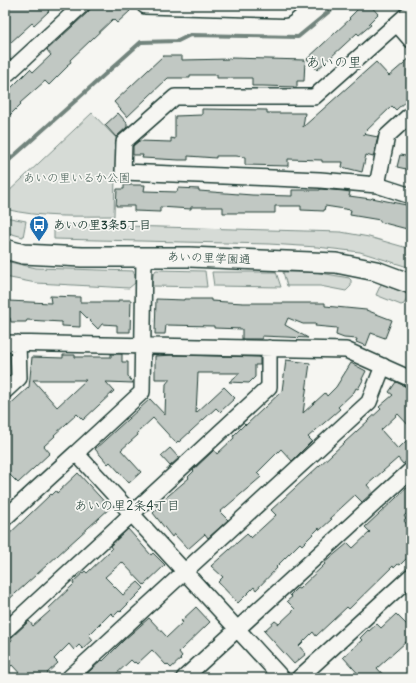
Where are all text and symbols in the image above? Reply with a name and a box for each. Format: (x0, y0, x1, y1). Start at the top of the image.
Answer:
district label: あいの里 (306, 53, 362, 71)
park label: あいの里いるか公園 (23, 170, 131, 185)
bus stop icon: あいの里3条5丁目 (28, 214, 50, 242)
place label: あいの里3条5丁目 (53, 217, 151, 232)
street label: あいの里学園通 (167, 249, 251, 266)
district label: あいの里2条4丁目 (74, 497, 180, 514)

